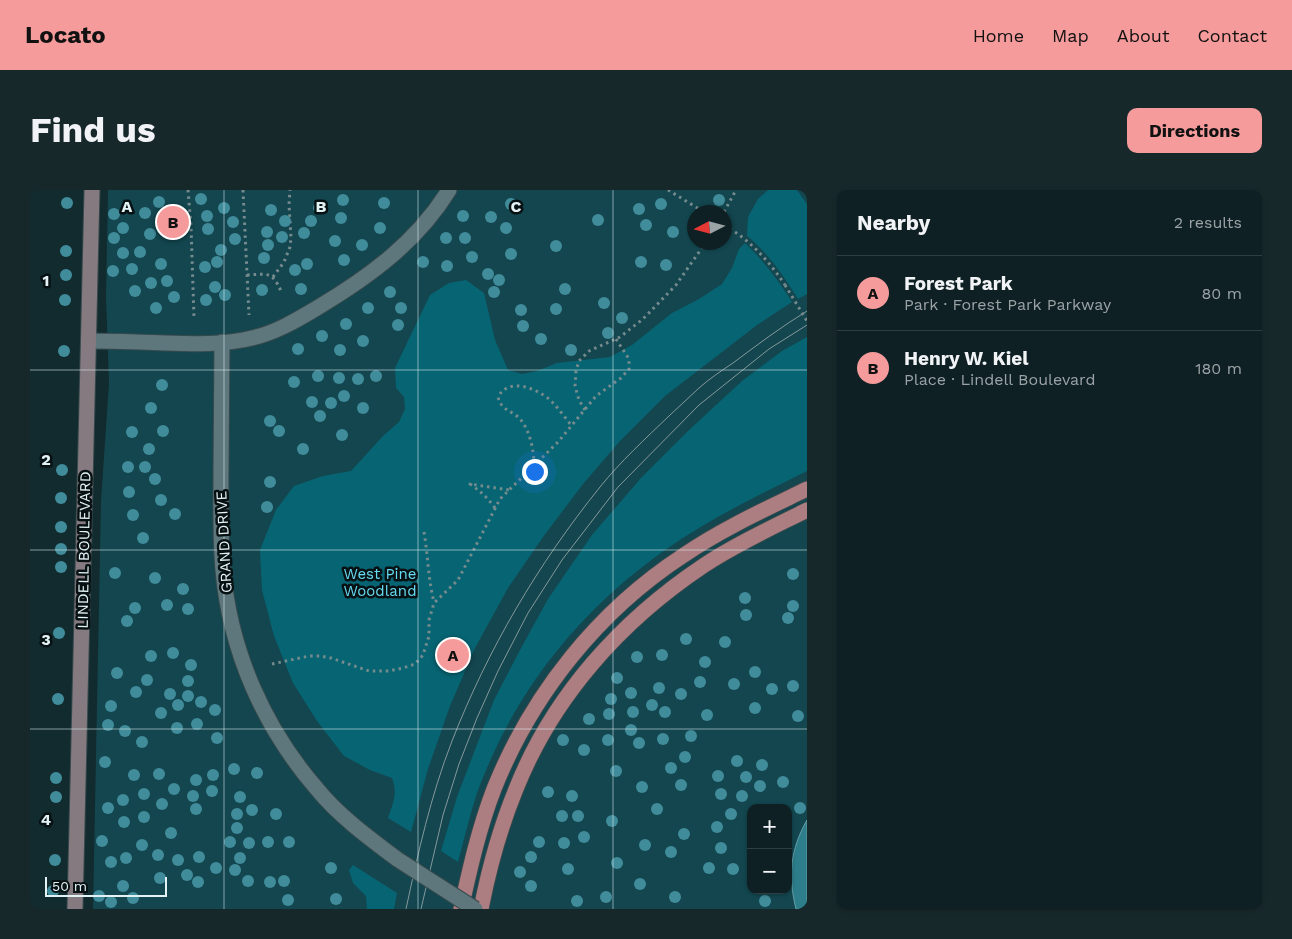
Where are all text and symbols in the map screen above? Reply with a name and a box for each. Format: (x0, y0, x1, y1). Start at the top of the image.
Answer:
text: Locato (25, 21, 106, 49)
text: Home (973, 25, 1024, 46)
text: Map (1052, 25, 1089, 46)
text: About (1117, 25, 1169, 46)
text: Contact (1197, 25, 1267, 46)
button: Directions (1127, 108, 1262, 153)
text: Find us (30, 109, 156, 151)
text: A (122, 197, 133, 216)
text: B (316, 197, 327, 216)
text: C (511, 197, 522, 216)
pin: B (157, 203, 189, 241)
north arrow (687, 205, 732, 250)
text: Nearby (857, 210, 930, 235)
text: 2 results (1174, 213, 1242, 232)
text: 1 (43, 271, 49, 290)
text: Forest Park (904, 272, 1013, 295)
text: A (868, 284, 878, 303)
text: 80 m (1201, 284, 1242, 303)
text: Park · Forest Park Parkway (904, 295, 1111, 314)
text: Henry W. Kiel (904, 347, 1029, 370)
text: B (868, 359, 878, 378)
text: 180 m (1195, 359, 1242, 378)
text: Place · Lindell Boulevard (904, 370, 1095, 389)
text: 2 (41, 450, 51, 469)
your location (522, 459, 548, 485)
street label: LINDELL BOULEVARD (74, 471, 94, 629)
street label: GRAND DRIVE (212, 490, 236, 594)
park label: West Pine Woodland (343, 565, 417, 600)
text: 3 (41, 630, 51, 649)
pin: A (437, 636, 469, 674)
map controls (747, 804, 792, 894)
button: + (747, 804, 792, 849)
text: 4 (41, 810, 51, 829)
button: − (747, 849, 792, 894)
scale bar (45, 874, 168, 897)
text: 50 m (52, 878, 87, 894)

